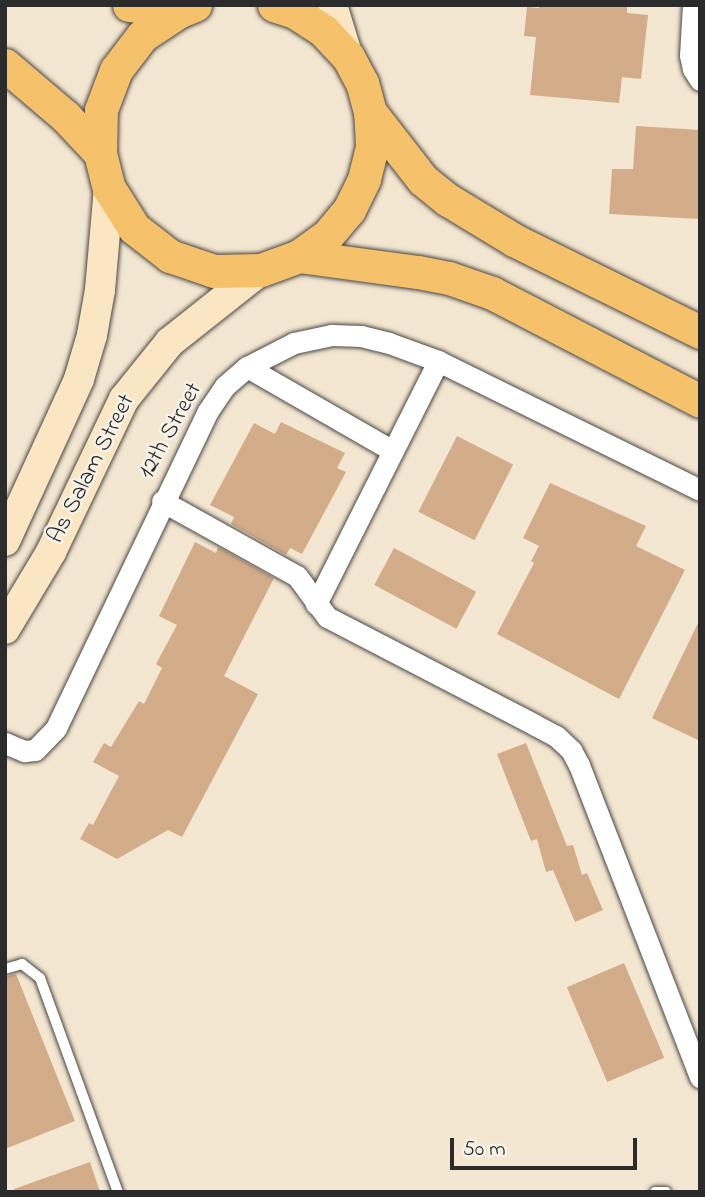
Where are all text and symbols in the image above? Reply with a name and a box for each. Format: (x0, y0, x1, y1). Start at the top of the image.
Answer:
street label: 12th Street (133, 378, 209, 484)
street label: As Salam Street (42, 390, 142, 548)
scale bar (453, 1124, 640, 1168)
text: 50 m (463, 1135, 506, 1165)

